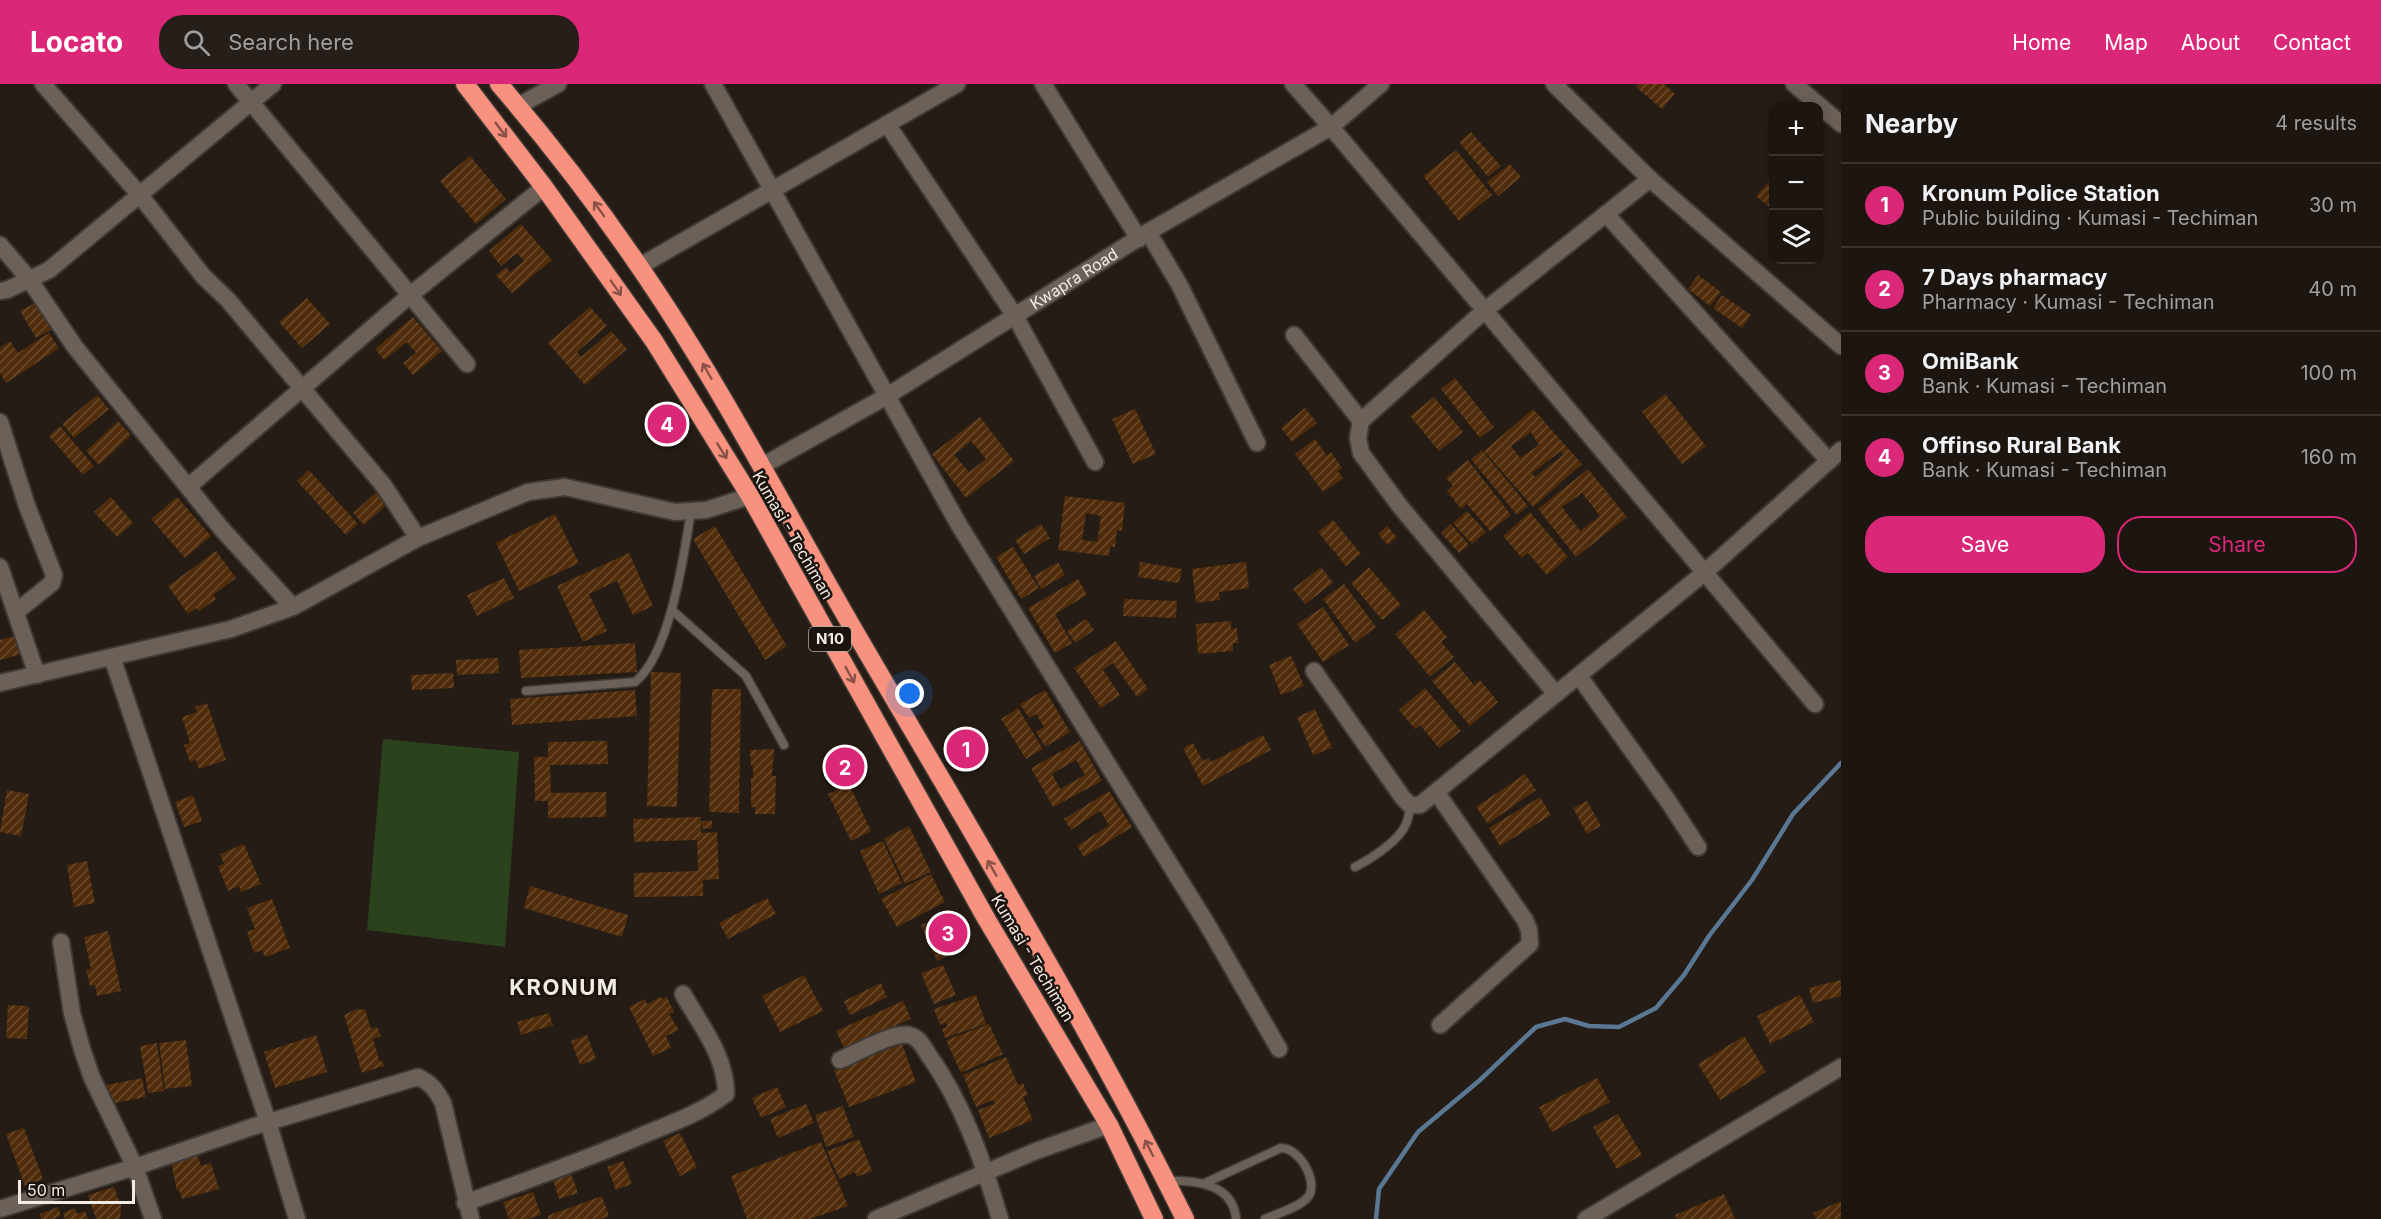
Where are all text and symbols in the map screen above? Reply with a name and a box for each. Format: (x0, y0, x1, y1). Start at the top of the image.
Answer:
search box (159, 15, 579, 69)
text: Locato (30, 25, 123, 59)
icon: search (180, 26, 213, 59)
text: Search here (228, 29, 354, 55)
text: Home (2012, 30, 2071, 55)
text: Map (2104, 30, 2148, 55)
text: About (2181, 30, 2240, 55)
text: Contact (2273, 30, 2351, 55)
map controls (1769, 102, 1823, 264)
button: + (1769, 102, 1823, 156)
text: Nearby (1865, 108, 1958, 139)
text: 4 results (2275, 111, 2357, 135)
one-way arrow (495, 122, 508, 138)
button: − (1769, 156, 1823, 210)
text: Kronum Police Station (1922, 180, 2160, 206)
text: 1 (1880, 193, 1889, 217)
text: 30 m (2309, 193, 2357, 217)
one-way arrow (593, 201, 605, 217)
text: Public building · Kumasi - Techiman (1922, 206, 2258, 230)
button: layers (1769, 210, 1823, 264)
street label: Kwapra Road (1026, 244, 1121, 314)
text: 7 Days pharmacy (1922, 264, 2107, 290)
text: 2 (1878, 277, 1891, 301)
text: 40 m (2308, 277, 2357, 301)
one-way arrow (610, 279, 622, 295)
text: Pharmacy · Kumasi - Techiman (1922, 290, 2215, 314)
text: OmiBank (1922, 348, 2019, 374)
text: 3 (1878, 361, 1891, 385)
text: 100 m (2300, 361, 2357, 385)
one-way arrow (700, 363, 712, 380)
text: Bank · Kumasi - Techiman (1922, 374, 2167, 398)
pin: 4 (648, 402, 686, 446)
text: Offinso Rural Bank (1922, 432, 2121, 458)
one-way arrow (716, 442, 728, 459)
text: 4 (1878, 445, 1891, 469)
text: 160 m (2301, 445, 2357, 469)
text: Bank · Kumasi - Techiman (1922, 458, 2167, 482)
street label: Kumasi - Techiman (748, 467, 838, 603)
button: Save (1865, 516, 2105, 573)
button: Share (2117, 516, 2357, 573)
road number: N10 (809, 627, 851, 651)
one-way arrow (844, 666, 856, 683)
your location (895, 679, 924, 708)
pin: 1 (946, 726, 986, 772)
pin: 2 (826, 744, 864, 790)
one-way arrow (986, 860, 998, 877)
street label: Kumasi - Techiman (987, 891, 1079, 1025)
pin: 3 (928, 910, 968, 956)
district label: KRONUM (509, 974, 619, 1000)
one-way arrow (1143, 1140, 1155, 1157)
scale bar (18, 1177, 135, 1204)
text: 50 m (27, 1180, 65, 1200)

